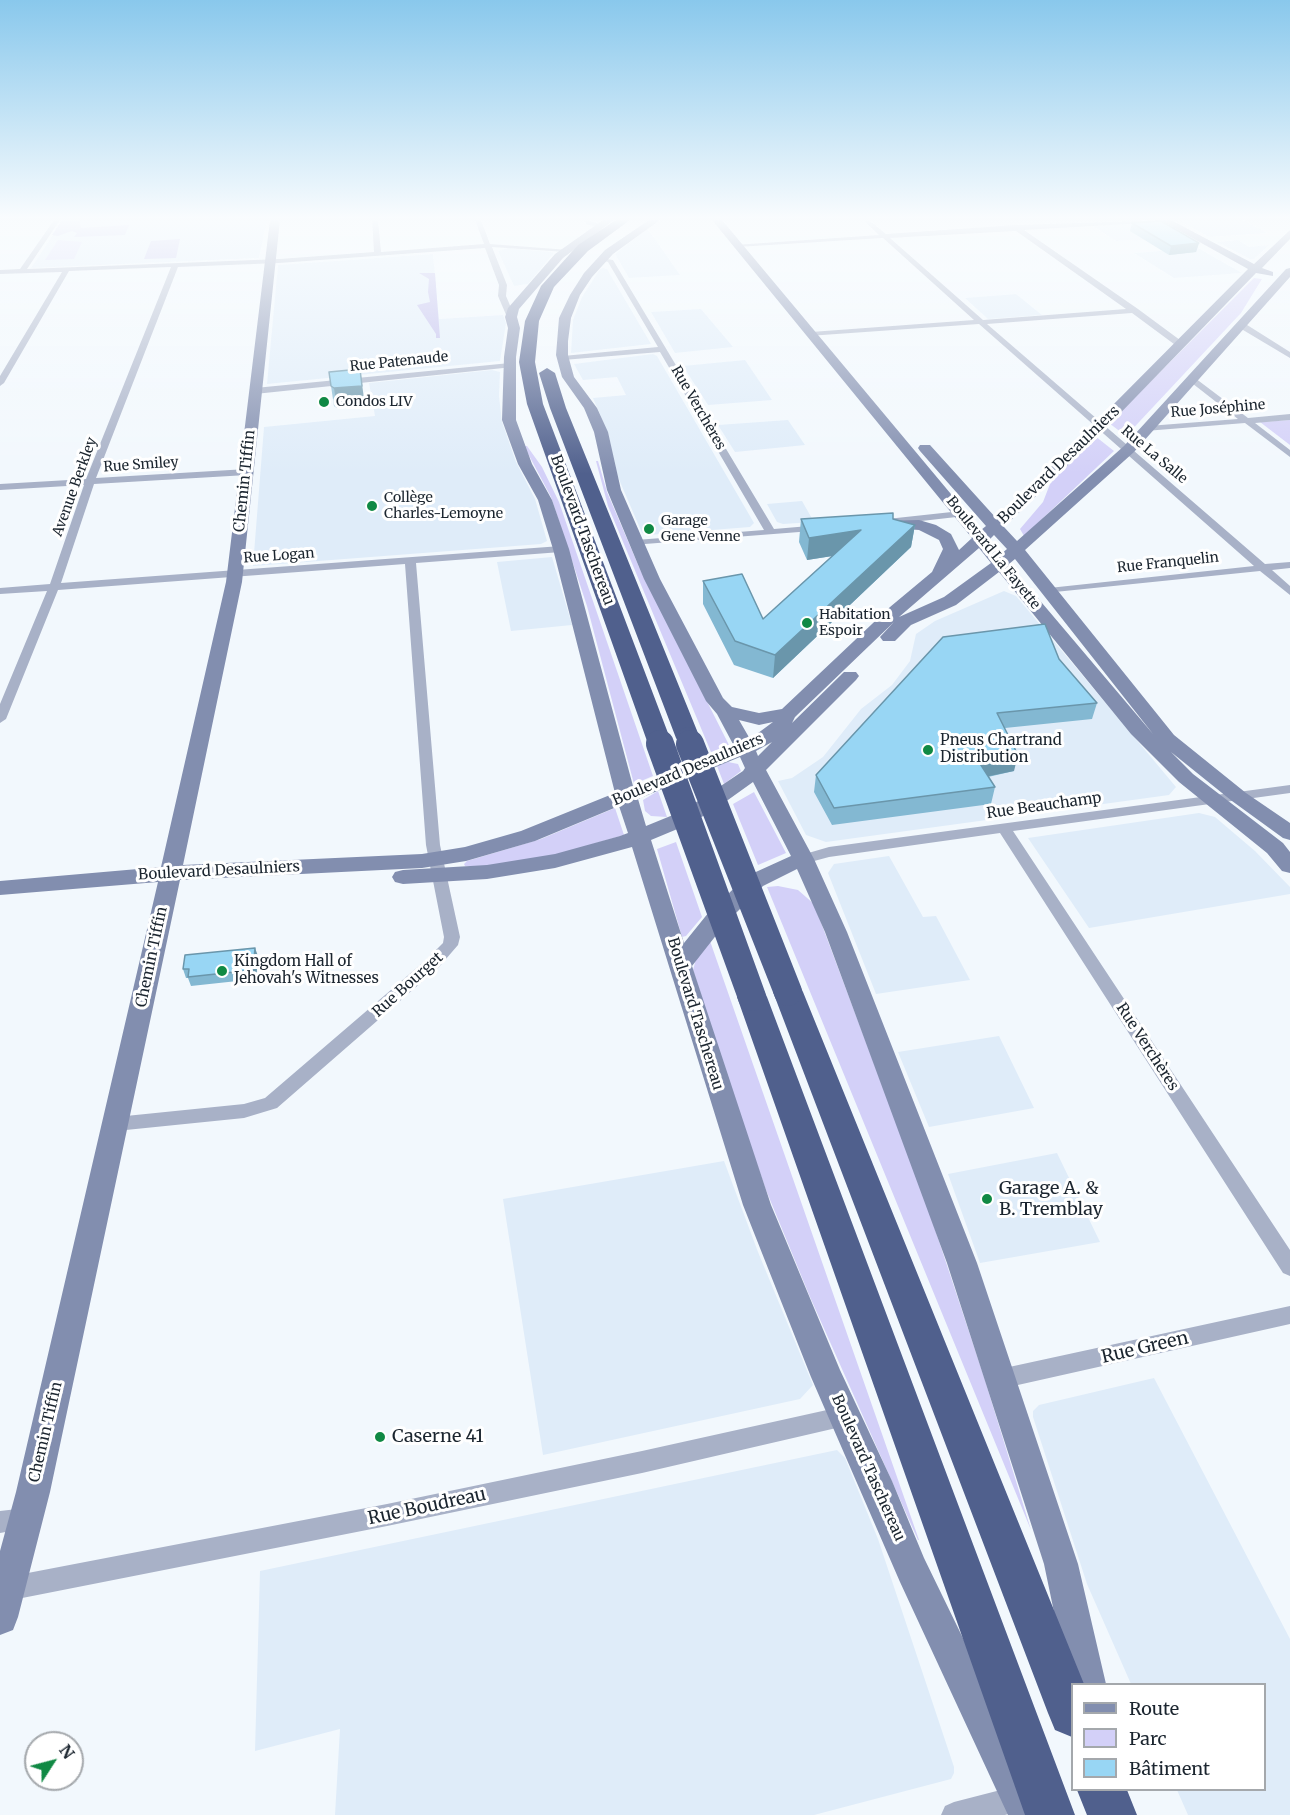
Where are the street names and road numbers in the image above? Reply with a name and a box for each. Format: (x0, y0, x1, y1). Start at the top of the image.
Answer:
street label: Rue Patenaude (349, 348, 449, 376)
street label: Rue Verchères (667, 363, 729, 453)
street label: Rue Joséphine (1170, 396, 1266, 422)
street label: Boulevard Desaulniers (994, 402, 1124, 528)
street label: Rue La Salle (1118, 423, 1190, 487)
street label: Chemin Tiffin (231, 429, 259, 533)
street label: Avenue Berkley (49, 435, 101, 539)
street label: Boulevard Taschereau (546, 452, 618, 608)
street label: Rue Smiley (103, 454, 179, 476)
street label: Boulevard La Fayette (942, 493, 1044, 613)
street label: Rue Logan (243, 545, 315, 567)
street label: Rue Franquelin (1116, 549, 1220, 577)
street label: Boulevard Desaulniers (610, 730, 766, 810)
street label: Rue Beauchamp (986, 789, 1102, 823)
street label: Boulevard Desaulniers (138, 858, 300, 884)
street label: Chemin Tiffin (133, 905, 171, 1009)
street label: Boulevard Taschereau (663, 935, 727, 1093)
street label: Rue Bourget (369, 949, 447, 1021)
street label: Rue Verchères (1112, 1000, 1182, 1094)
street label: Rue Green (1099, 1328, 1191, 1368)
street label: Chemin Tiffin (26, 1380, 66, 1484)
street label: Boulevard Taschereau (828, 1392, 908, 1544)
street label: Rue Boudreau (366, 1484, 488, 1530)

